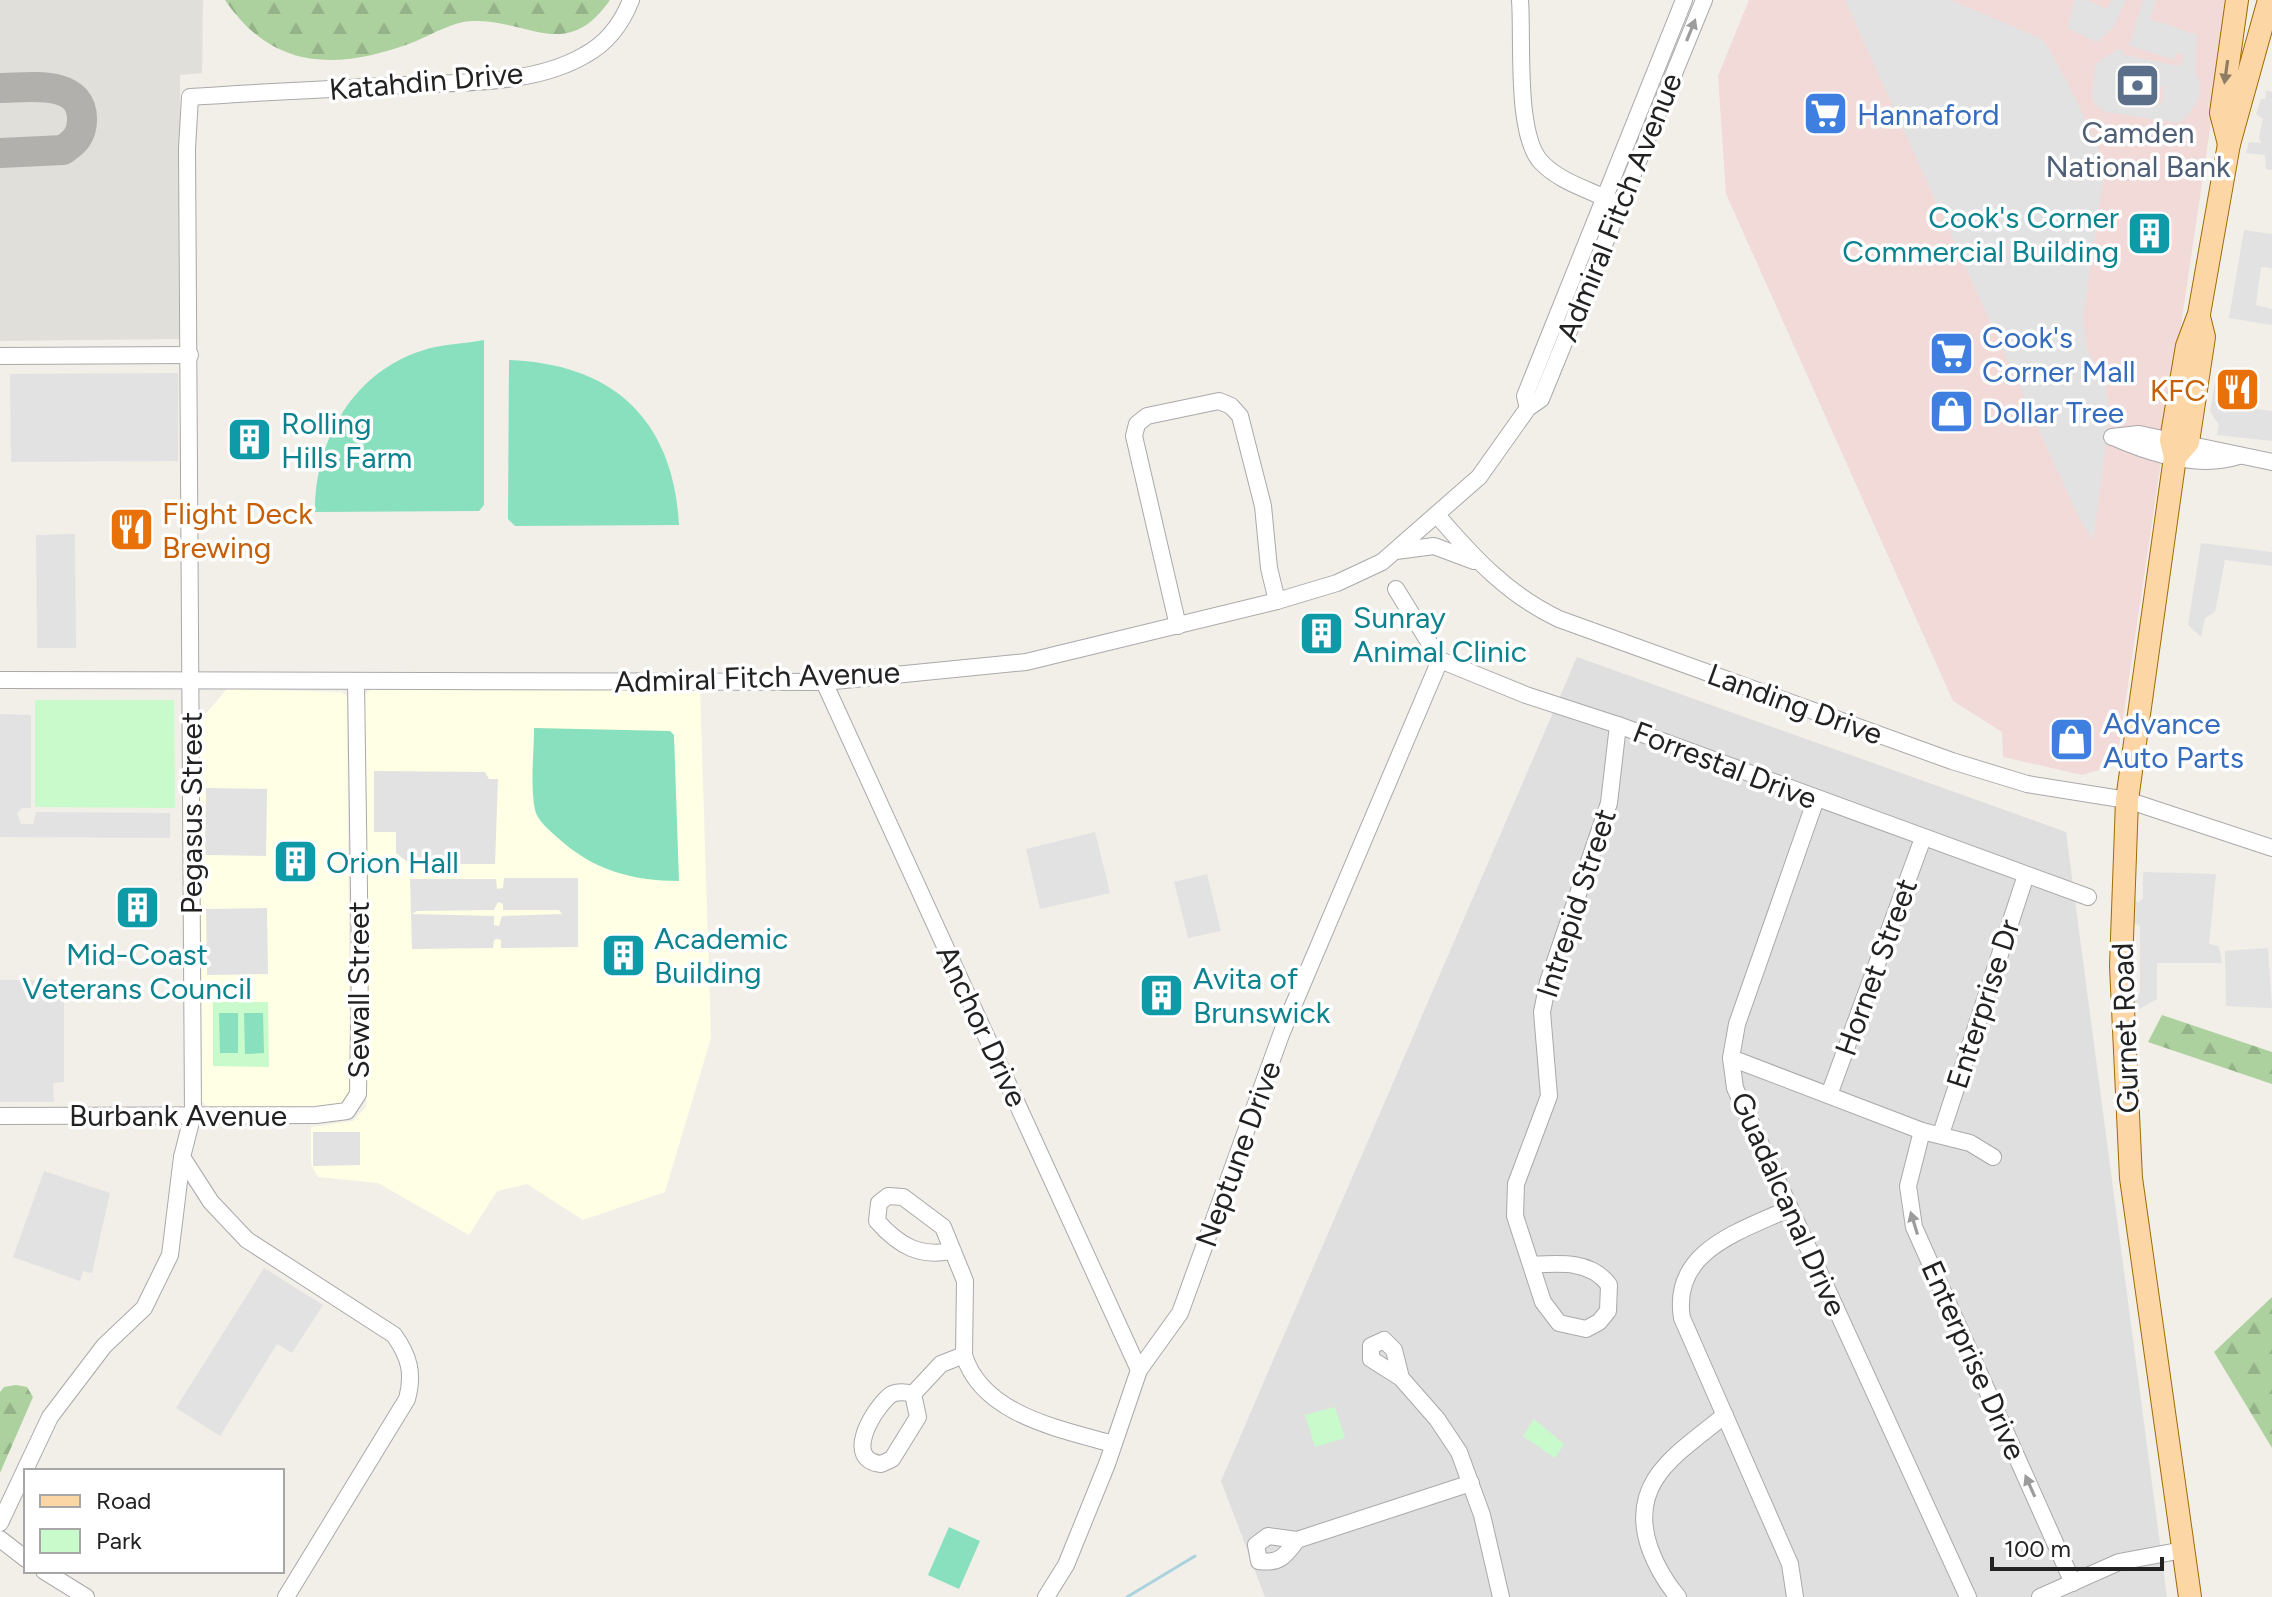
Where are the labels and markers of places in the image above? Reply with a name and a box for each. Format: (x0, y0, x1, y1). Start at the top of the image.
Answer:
bank icon: Camden National Bank (2114, 62, 2162, 110)
supermarket icon: Hannaford (1802, 90, 1850, 138)
place label: Hannaford (1857, 96, 2000, 133)
place label: Camden National Bank (2045, 114, 2231, 185)
place label: Cook's Corner Commercial Building (1842, 199, 2119, 270)
building icon: Cook's Corner Commercial Building (2126, 210, 2174, 258)
place label: Cook's Corner Mall (1982, 319, 2136, 390)
supermarket icon: Cook's Corner Mall (1927, 330, 1975, 378)
restaurant icon: KFC (2213, 366, 2261, 414)
place label: KFC (2150, 372, 2206, 409)
shop icon: Dollar Tree (1927, 388, 1975, 436)
place label: Dollar Tree (1982, 394, 2124, 431)
place label: Rolling Hills Farm (281, 405, 412, 476)
building icon: Rolling Hills Farm (226, 416, 274, 464)
place label: Flight Deck Brewing (162, 495, 313, 566)
restaurant icon: Flight Deck Brewing (107, 506, 155, 554)
place label: Sunray Animal Clinic (1353, 599, 1527, 670)
building icon: Sunray Animal Clinic (1298, 610, 1346, 658)
place label: Advance Auto Parts (2103, 705, 2244, 776)
shop icon: Advance Auto Parts (2048, 716, 2096, 764)
building icon: Orion Hall (271, 838, 319, 886)
place label: Orion Hall (326, 844, 459, 881)
building icon: Mid-Coast Veterans Council (113, 884, 161, 932)
place label: Academic Building (654, 920, 788, 991)
building icon: Academic Building (599, 931, 647, 979)
place label: Mid-Coast Veterans Council (22, 936, 252, 1007)
place label: Avita of Brunswick (1193, 960, 1331, 1031)
building icon: Avita of Brunswick (1138, 971, 1186, 1019)

